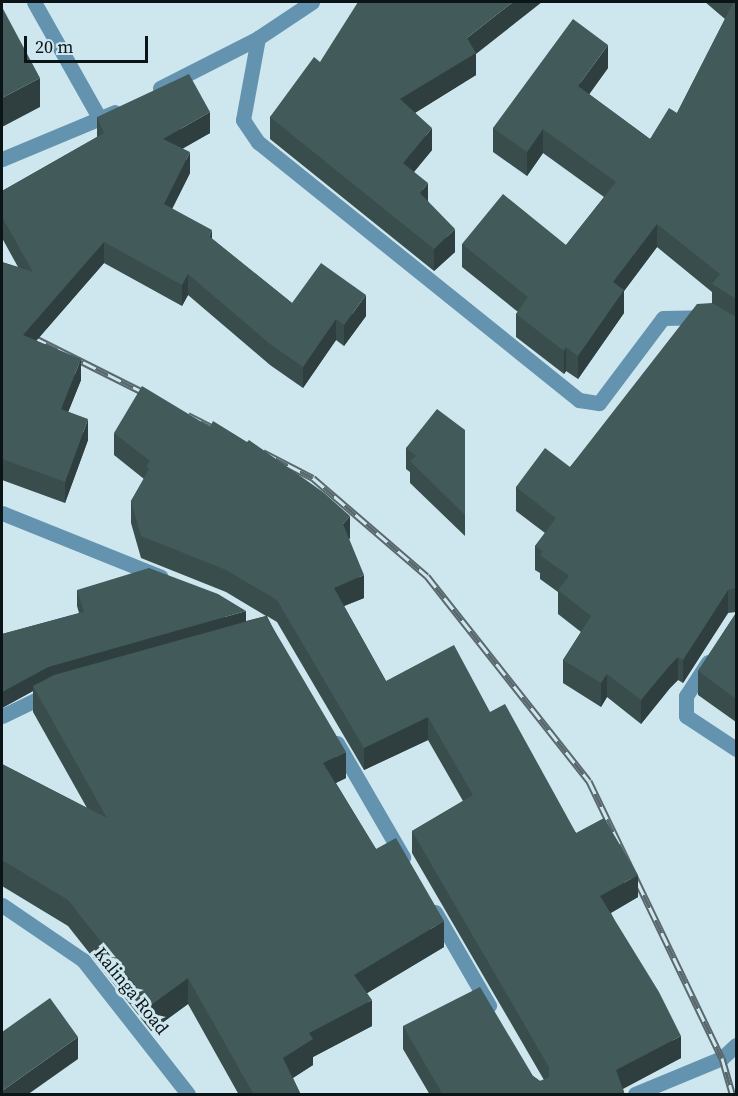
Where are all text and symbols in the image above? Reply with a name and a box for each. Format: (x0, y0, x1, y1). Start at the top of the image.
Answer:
scale bar (27, 24, 152, 62)
text: 20 m (35, 34, 73, 59)
street label: Kalinga Road (89, 943, 173, 1039)

